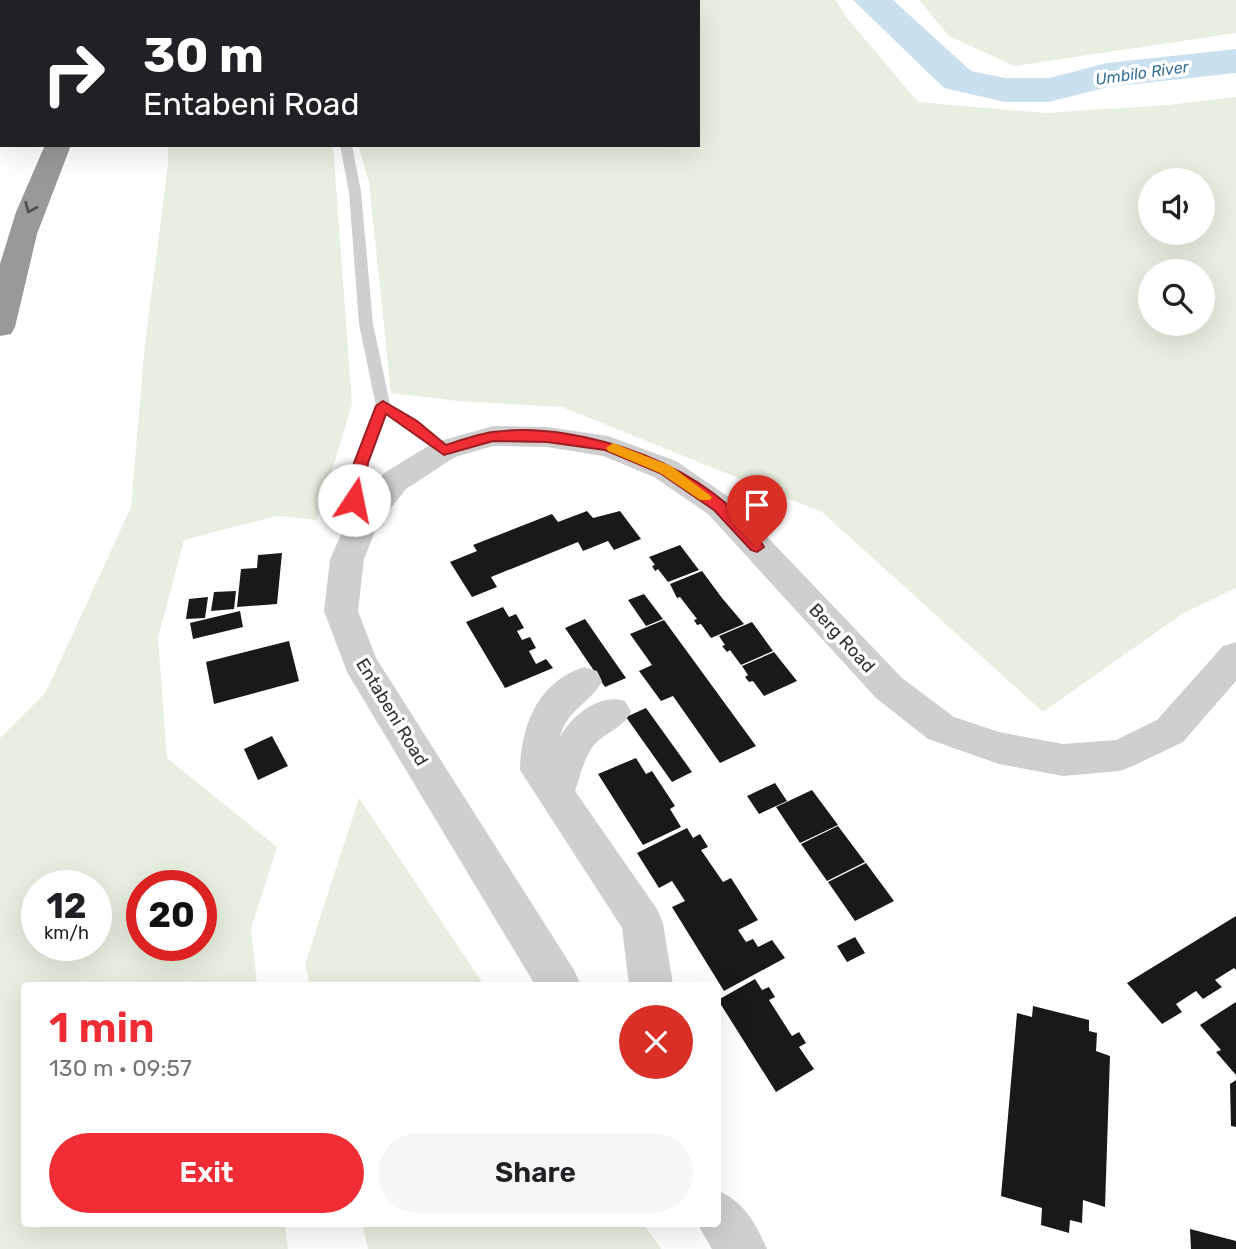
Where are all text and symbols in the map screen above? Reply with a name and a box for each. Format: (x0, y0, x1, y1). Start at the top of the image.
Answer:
text: 30 m (143, 26, 264, 84)
icon: right (28, 28, 119, 119)
water label: Umbilo River (1094, 57, 1191, 89)
text: Entabeni Road (143, 85, 360, 123)
map controls (1138, 168, 1215, 336)
button: sound (1138, 168, 1215, 245)
one-way arrow (25, 201, 39, 213)
button: search (1138, 259, 1215, 336)
position arrow (317, 463, 391, 537)
pin (727, 475, 787, 547)
icon: arrive (738, 486, 776, 524)
street label: Berg Road (804, 599, 880, 677)
street label: Entabeni Road (351, 654, 433, 770)
speed limit sign: 20 (126, 870, 217, 961)
text: 12 (46, 885, 87, 927)
text: km/h (44, 922, 89, 944)
text: 1 min (49, 1003, 155, 1053)
button: close (619, 1005, 693, 1079)
text: 130 m · 09:57 (49, 1054, 192, 1082)
button: Exit (49, 1133, 364, 1213)
button: Share (378, 1133, 693, 1213)

